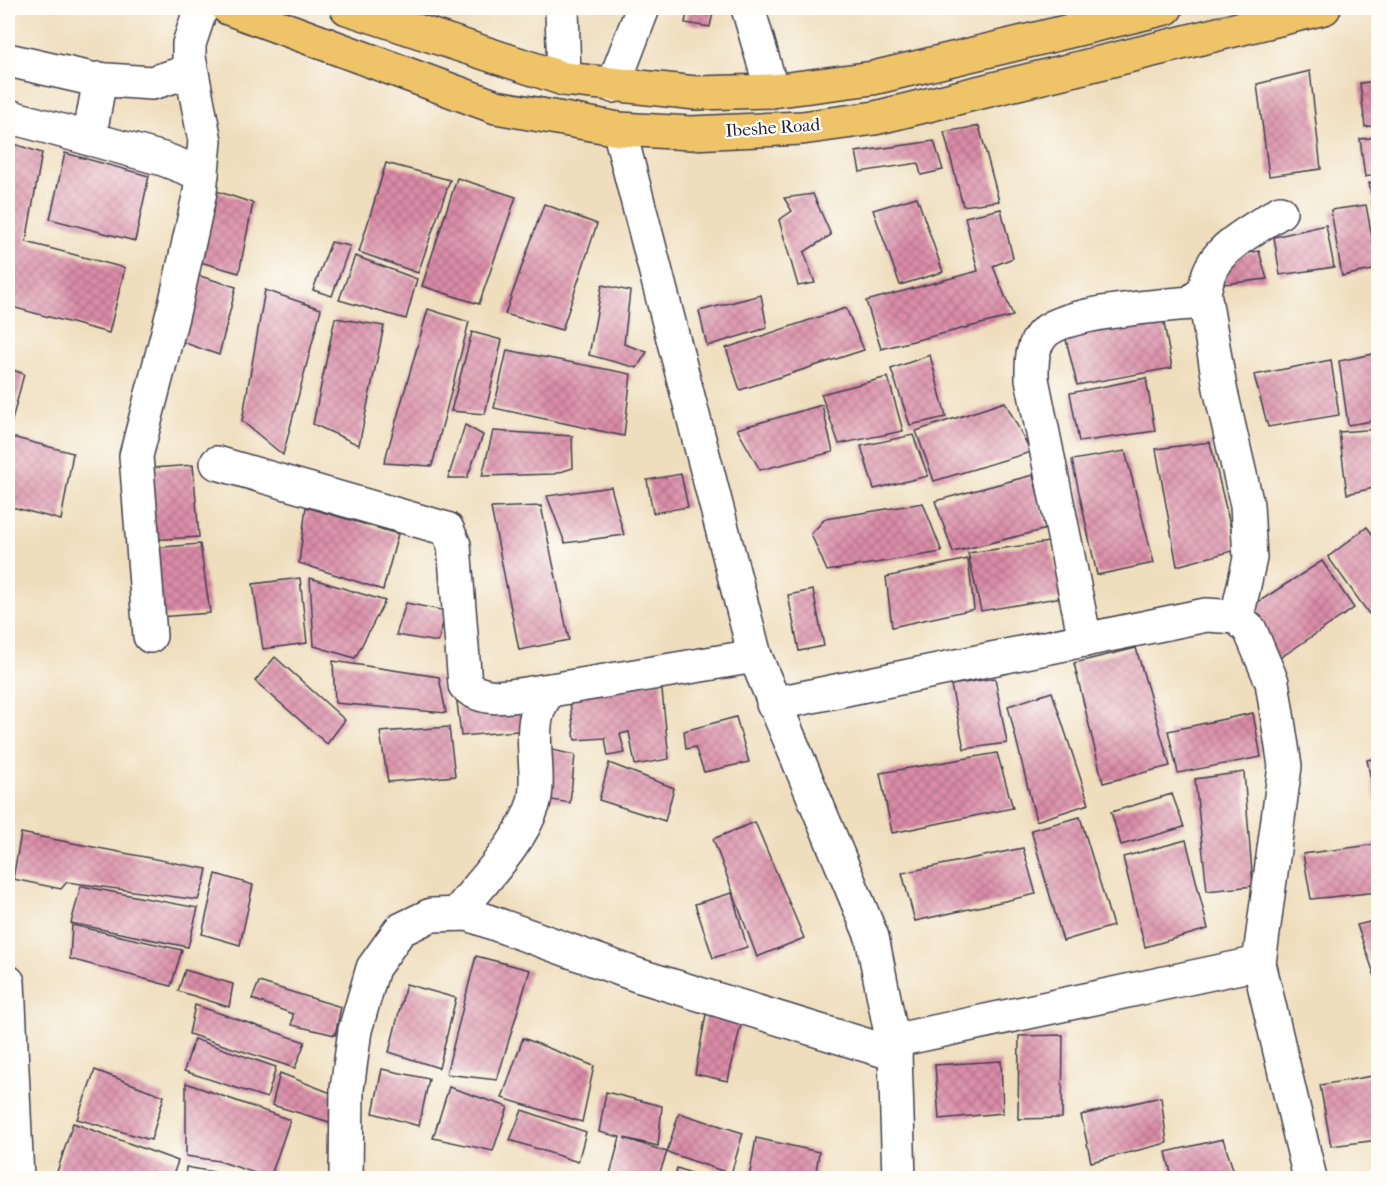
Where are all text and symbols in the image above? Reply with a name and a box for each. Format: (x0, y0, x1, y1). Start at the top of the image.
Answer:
street label: Ibeshe Road (725, 114, 821, 142)

